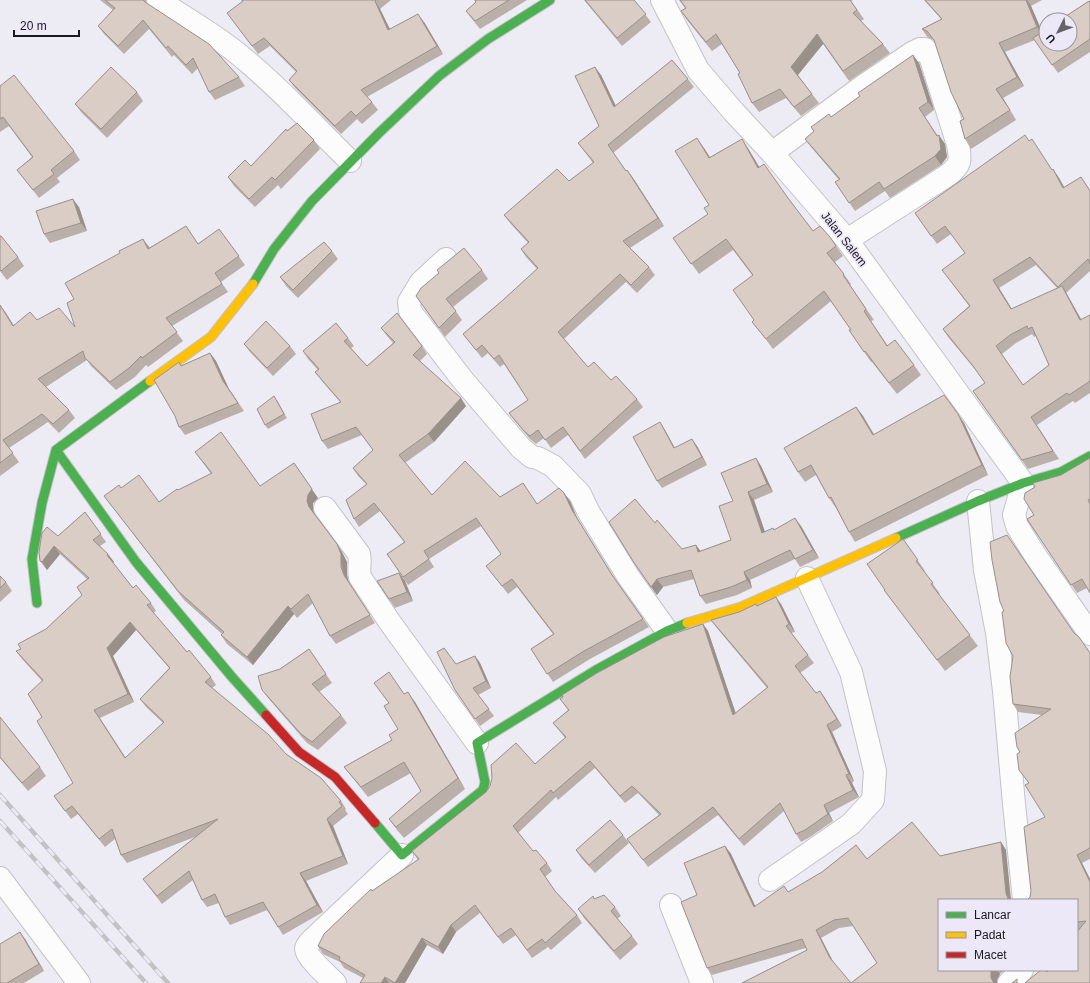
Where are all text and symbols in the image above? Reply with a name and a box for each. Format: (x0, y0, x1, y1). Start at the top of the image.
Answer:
scale bar (14, 12, 79, 38)
north arrow (1038, 12, 1078, 52)
text: 20 m (20, 19, 47, 33)
text: U (1043, 32, 1058, 46)
street label: Jalan Salem (818, 209, 870, 269)
legend (938, 899, 1078, 971)
text: Lancar (974, 908, 1011, 922)
text: Padat (974, 928, 1006, 942)
text: Macet (974, 948, 1007, 962)

